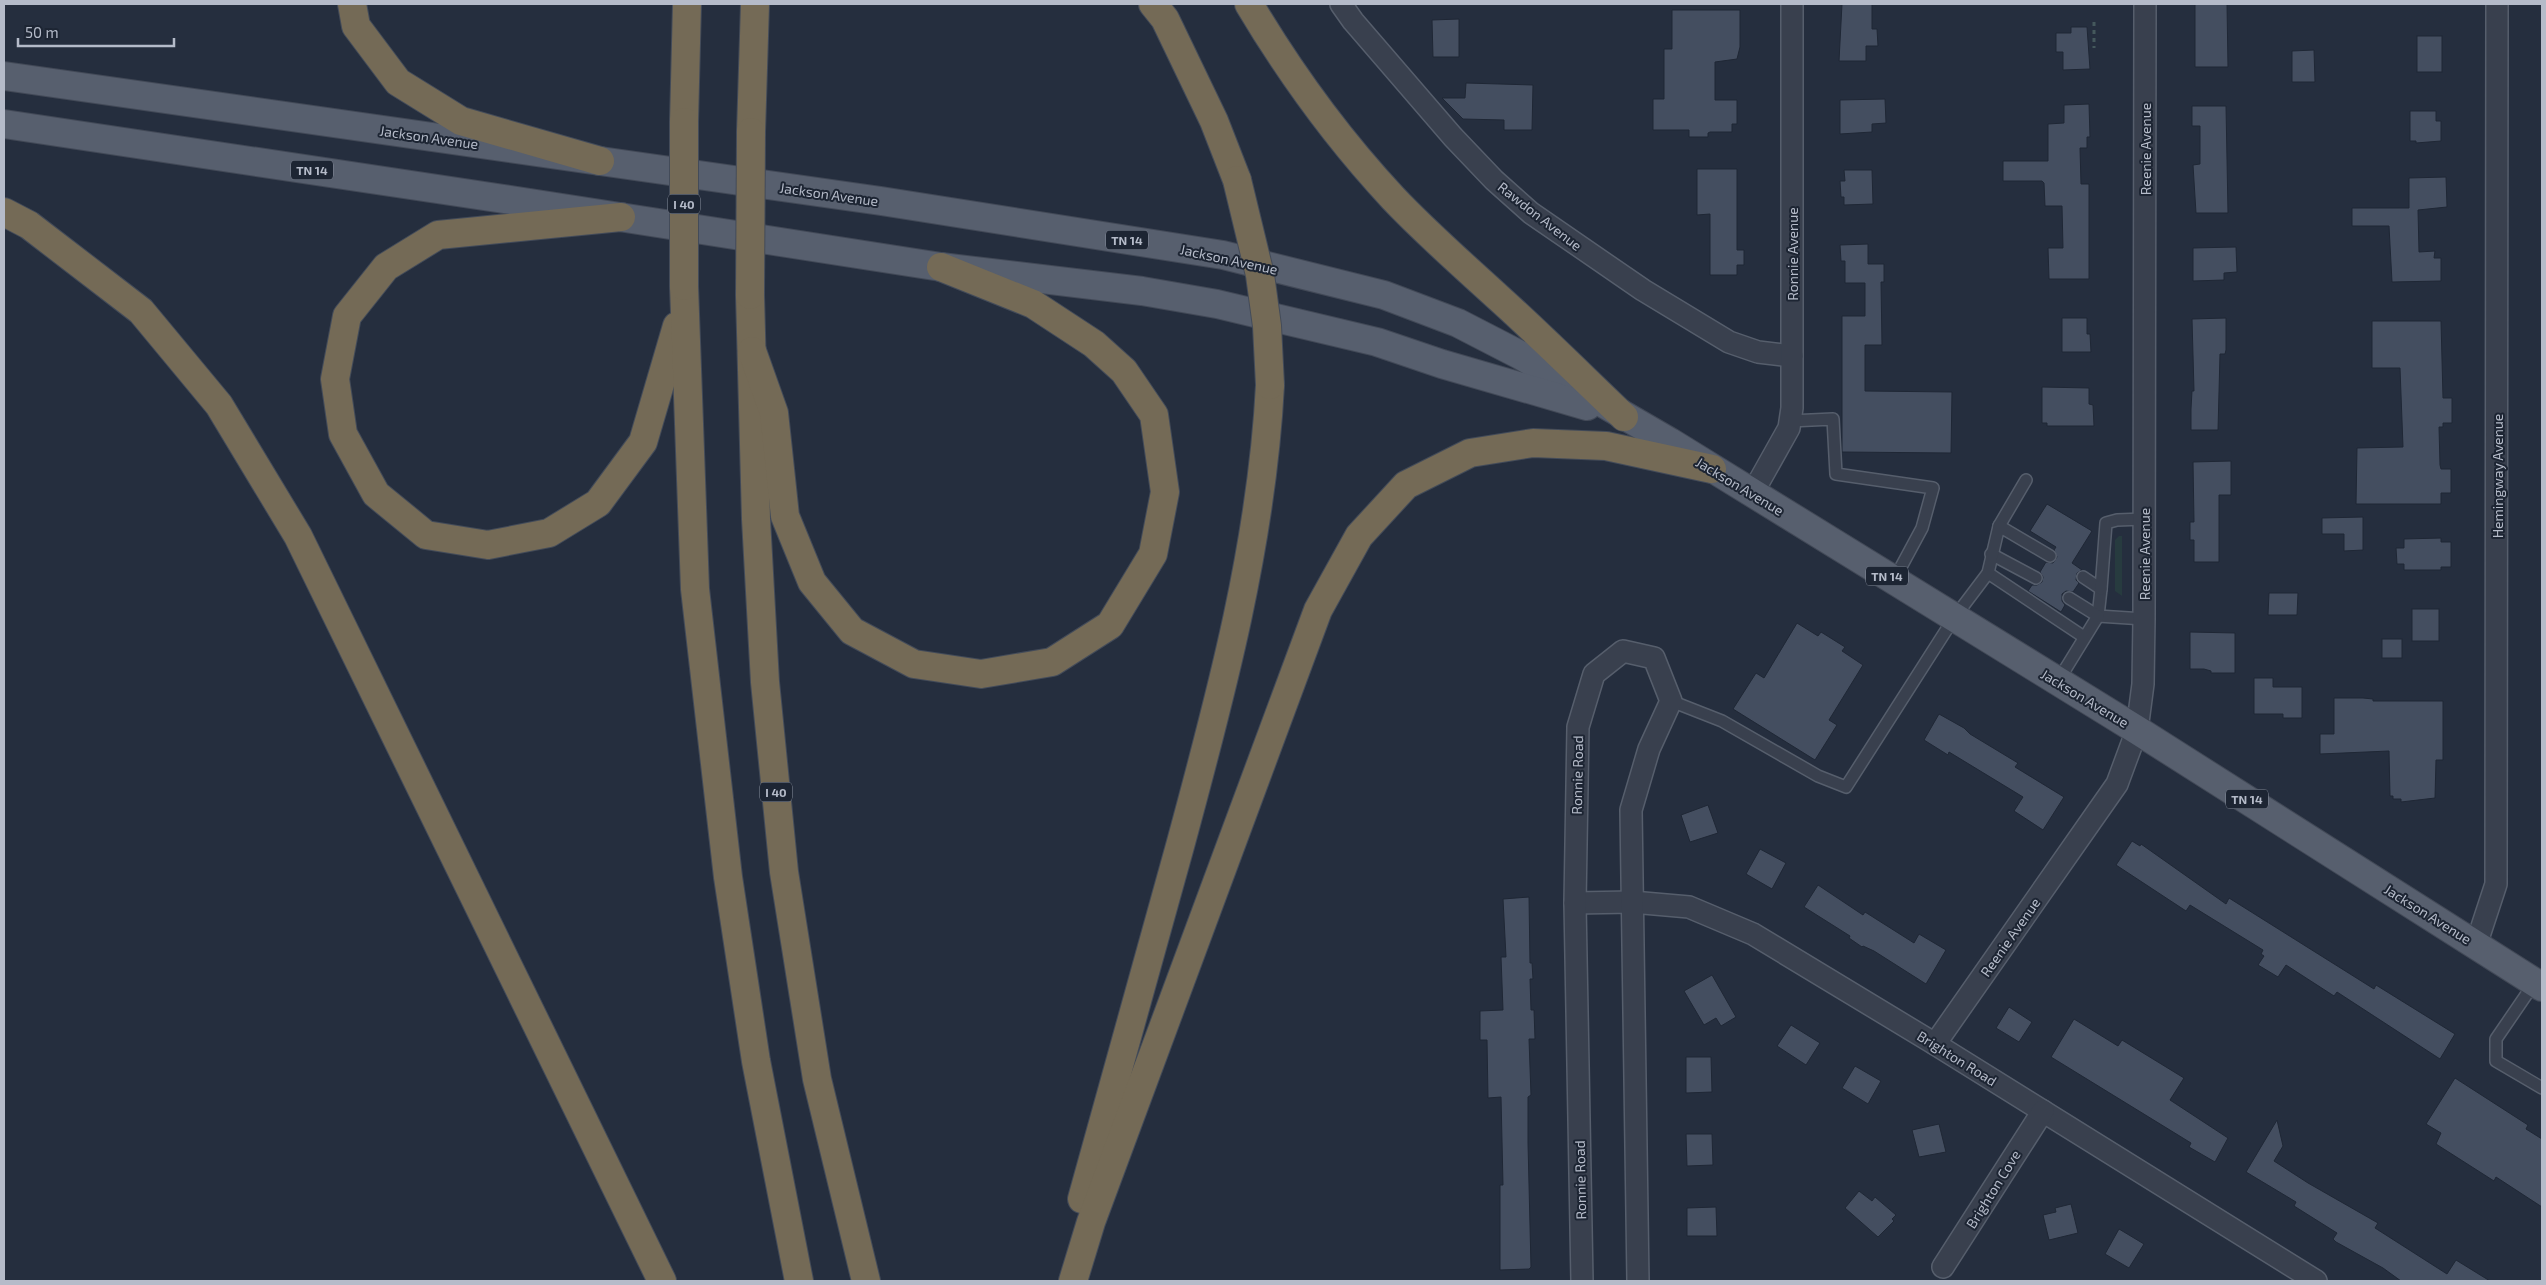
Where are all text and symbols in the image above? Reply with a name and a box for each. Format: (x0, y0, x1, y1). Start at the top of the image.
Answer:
scale bar (18, 15, 174, 47)
text: 50 m (25, 23, 59, 41)
street label: Reenie Avenue (2137, 103, 2154, 195)
street label: Jackson Avenue (379, 122, 479, 152)
road number: TN 14 (291, 160, 333, 180)
street label: Rawdon Avenue (1495, 178, 1585, 254)
street label: Jackson Avenue (779, 179, 879, 209)
road number: I 40 (668, 194, 700, 213)
street label: Ronnie Avenue (1784, 207, 1801, 301)
road number: TN 14 (1106, 230, 1148, 250)
street label: Jackson Avenue (1179, 240, 1279, 278)
street label: Hemingway Avenue (2489, 414, 2506, 538)
street label: Jackson Avenue (1693, 453, 1787, 519)
street label: Reenie Avenue (2136, 508, 2153, 600)
road number: TN 14 (1866, 566, 1908, 586)
street label: Jackson Avenue (2038, 665, 2132, 731)
street label: Ronnie Road (1568, 735, 1586, 815)
road number: I 40 (760, 782, 792, 802)
road number: TN 14 (2226, 790, 2268, 809)
street label: Jackson Avenue (2381, 880, 2475, 948)
street label: Reenie Avenue (1977, 894, 2043, 980)
street label: Brighton Road (1914, 1027, 2000, 1089)
street label: Ronnie Road (1571, 1140, 1589, 1220)
street label: Brighton Cove (1962, 1147, 2024, 1231)

